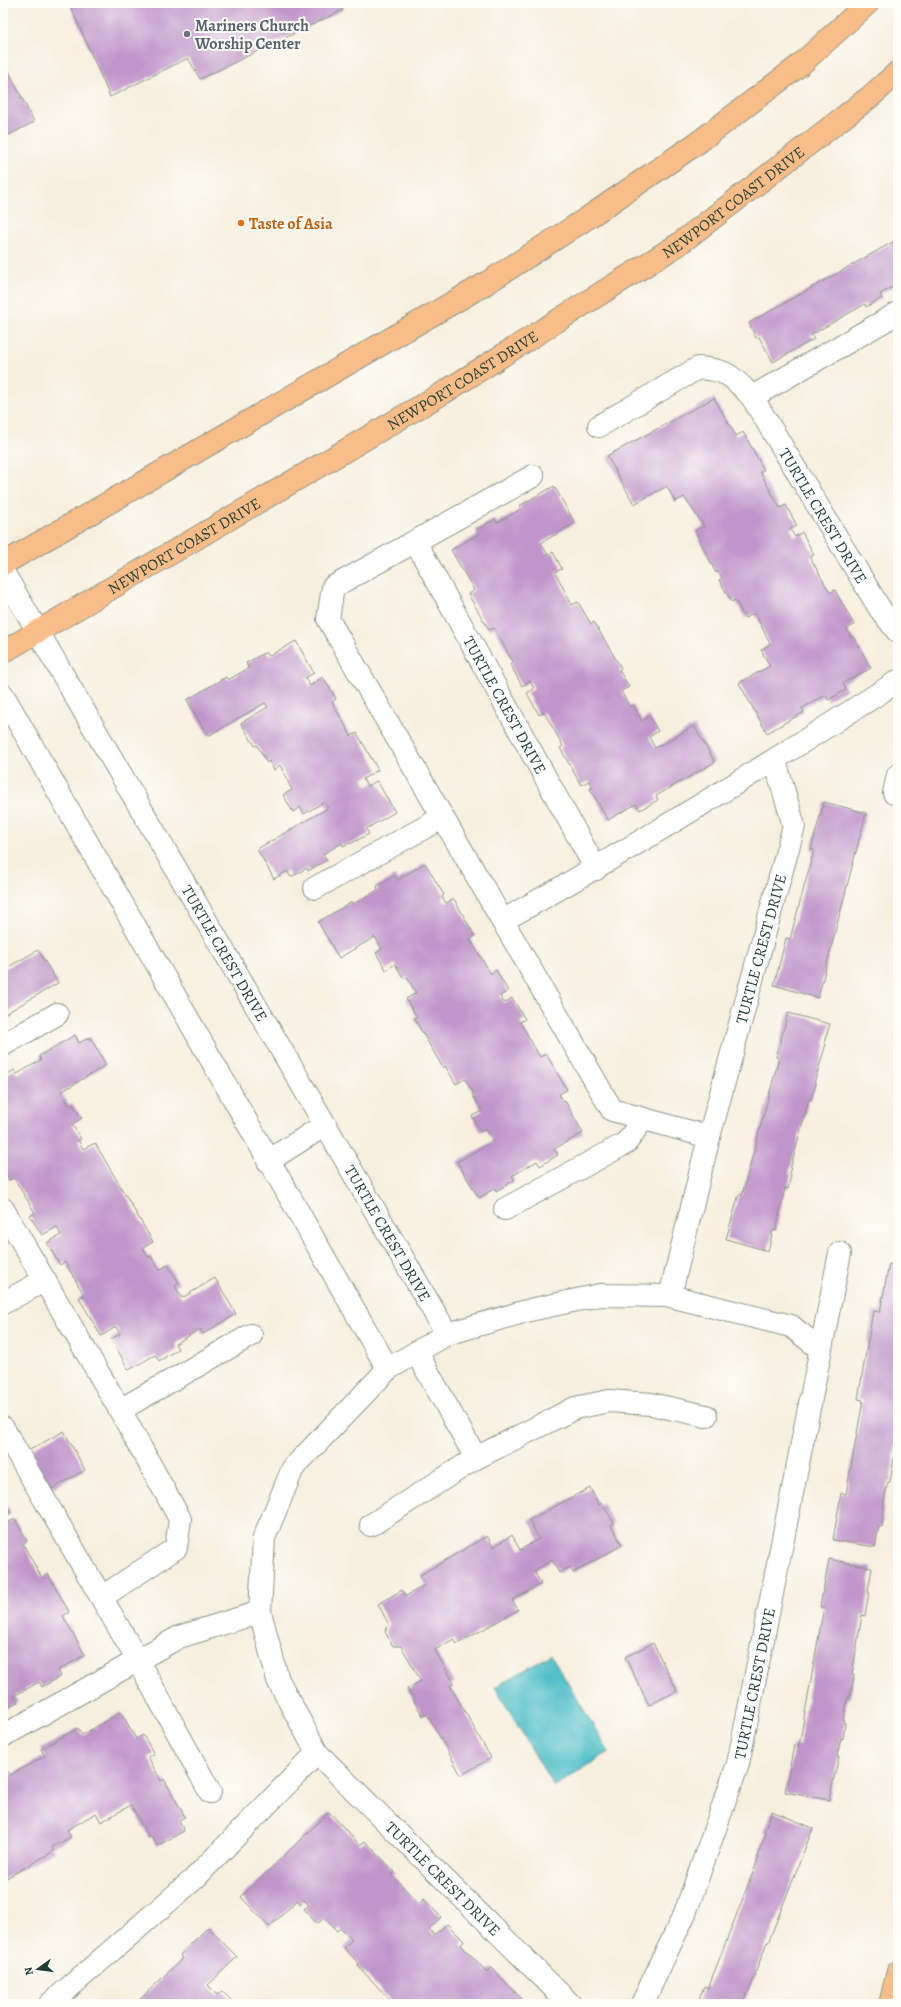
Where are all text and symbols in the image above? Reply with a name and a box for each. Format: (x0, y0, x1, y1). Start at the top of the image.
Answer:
place label: Mariners Church Worship Center (194, 15, 309, 55)
marker: Mariners Church Worship Center (182, 29, 192, 39)
street label: NEWPORT COAST DRIVE (658, 141, 809, 264)
place label: Taste of Asia (249, 213, 333, 235)
marker: Taste of Asia (236, 218, 246, 228)
street label: NEWPORT COAST DRIVE (383, 326, 543, 436)
street label: TURTLE CREST DRIVE (773, 444, 872, 588)
street label: NEWPORT COAST DRIVE (104, 493, 265, 600)
street label: TURTLE CREST DRIVE (458, 632, 551, 778)
street label: TURTLE CREST DRIVE (730, 872, 792, 1026)
street label: TURTLE CREST DRIVE (176, 881, 273, 1026)
street label: TURTLE CREST DRIVE (339, 1161, 436, 1306)
street label: TURTLE CREST DRIVE (729, 1606, 781, 1761)
street label: TURTLE CREST DRIVE (380, 1817, 505, 1941)
north arrow (18, 1949, 58, 1989)
text: N (21, 1966, 37, 1977)

